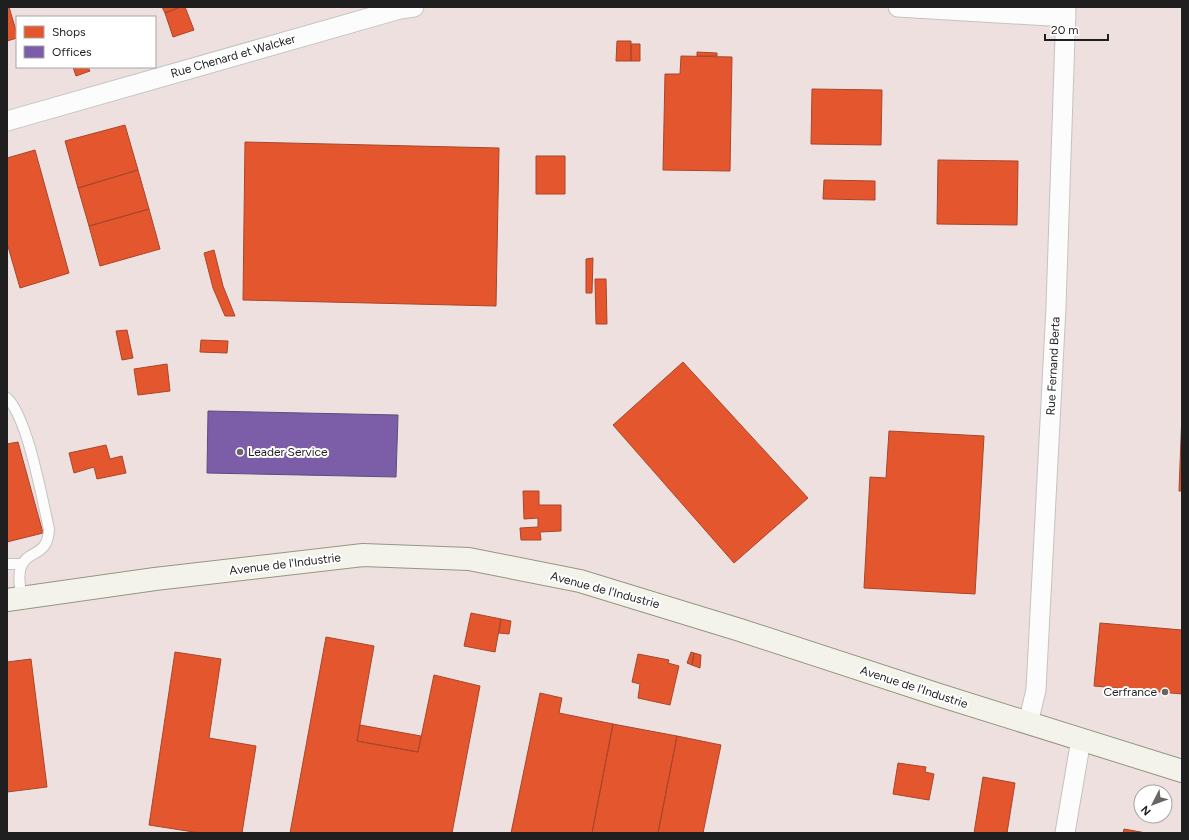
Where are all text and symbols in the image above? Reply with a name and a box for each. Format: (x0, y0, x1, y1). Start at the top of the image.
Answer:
legend (16, 16, 156, 68)
scale bar (1045, 16, 1108, 42)
text: 20 m (1051, 23, 1079, 37)
text: Shops (52, 25, 86, 39)
street label: Rue Chenard et Walcker (169, 31, 297, 81)
text: Offices (52, 45, 92, 59)
street label: Rue Fernand Berta (1043, 316, 1063, 416)
place label: Leader Service (248, 445, 328, 459)
marker: Leader Service (235, 447, 245, 457)
street label: Avenue de l'Industrie (228, 550, 342, 578)
street label: Avenue de l'Industrie (549, 569, 661, 611)
street label: Avenue de l'Industrie (858, 663, 970, 711)
place label: Cerfrance (1103, 685, 1157, 699)
marker: Cerfrance (1160, 687, 1170, 697)
north arrow (1133, 784, 1173, 824)
text: N (1138, 803, 1154, 818)

